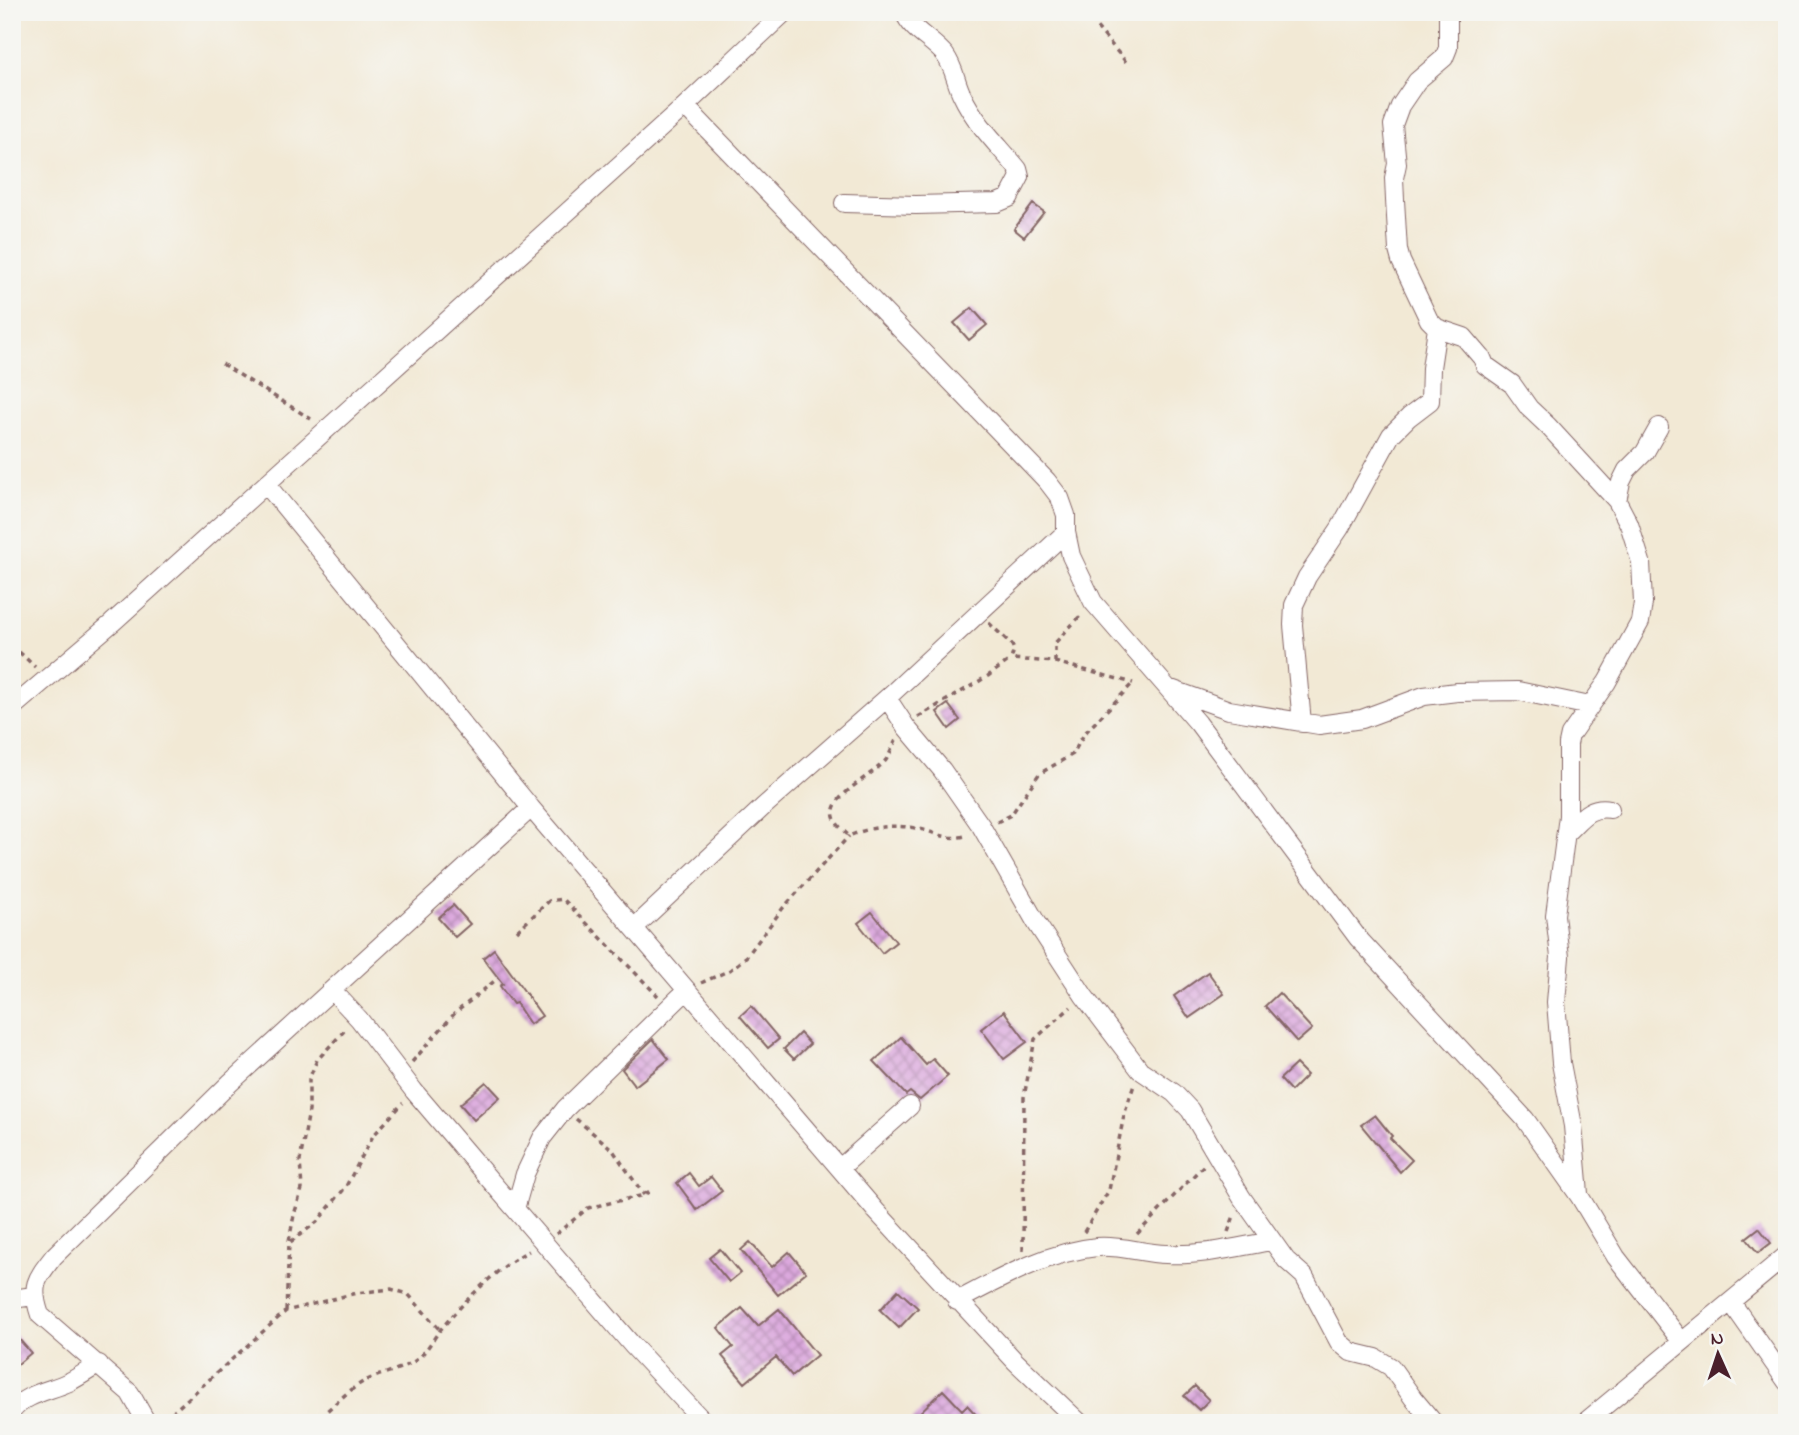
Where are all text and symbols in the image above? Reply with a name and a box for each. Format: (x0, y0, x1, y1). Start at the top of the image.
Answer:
north arrow (1684, 1320, 1754, 1390)
text: N (1710, 1326, 1725, 1353)

